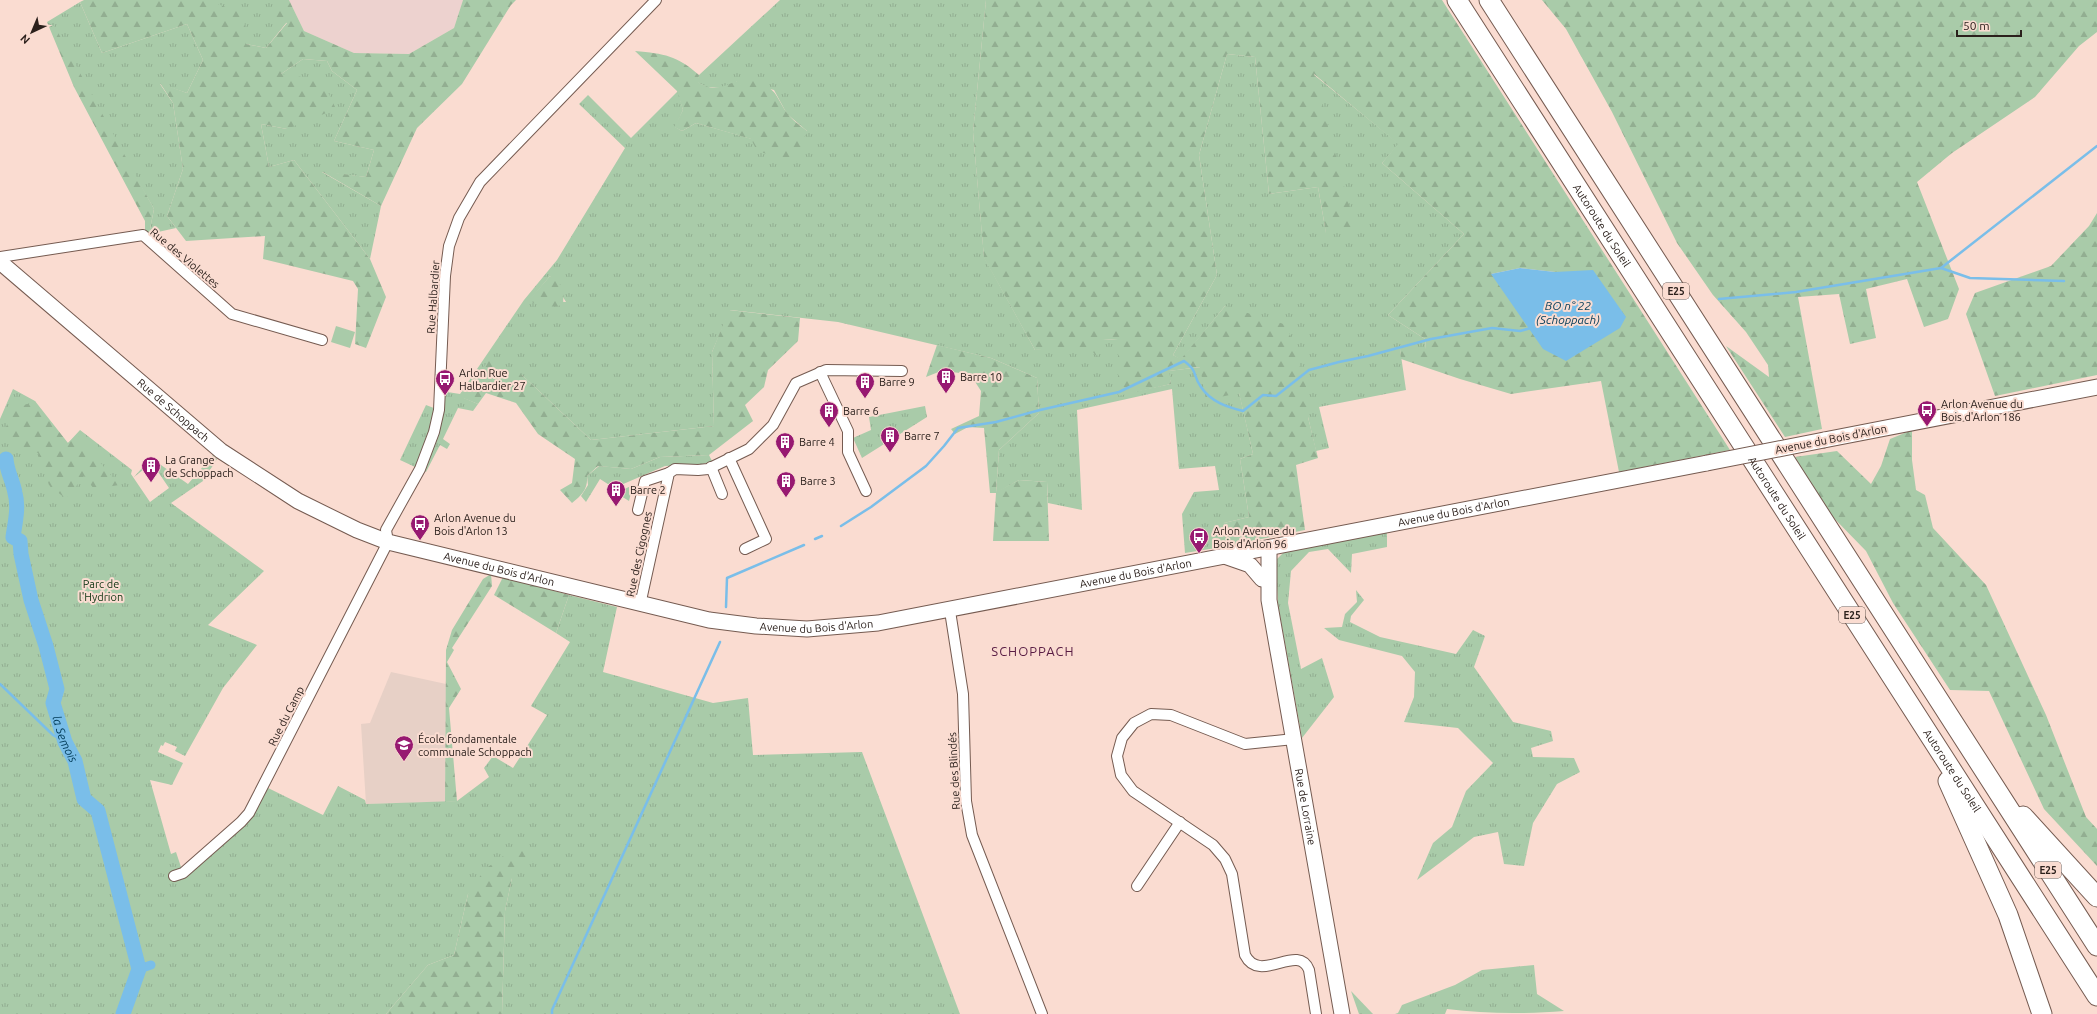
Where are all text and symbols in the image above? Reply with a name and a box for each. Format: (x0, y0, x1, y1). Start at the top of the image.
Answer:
north arrow (12, 12, 52, 52)
scale bar (1957, 12, 2021, 38)
text: 50 m (1963, 19, 1990, 32)
text: N (18, 32, 32, 46)
street label: Autoroute du Soleil (1571, 182, 1633, 269)
street label: Rue des Violettes (148, 226, 222, 291)
street label: Rue Halbardier (424, 259, 442, 334)
road number: E25 (1663, 283, 1689, 299)
water label: BO n° 22 (Schoppach) (1536, 299, 1600, 327)
building icon: Barre 10 (935, 366, 957, 394)
place label: Arlon Rue Halbardier 27 (459, 367, 526, 392)
bus stop icon: Arlon Rue Halbardier 27 (434, 368, 456, 396)
building icon: Barre 9 (854, 371, 876, 399)
place label: Barre 10 (960, 371, 1002, 383)
street label: Rue de Schoppach (135, 376, 212, 444)
place label: Barre 9 (879, 376, 915, 388)
place label: Arlon Avenue du Bois d'Arlon 186 (1941, 398, 2023, 423)
bus stop icon: Arlon Avenue du Bois d'Arlon 186 (1916, 399, 1938, 427)
building icon: Barre 6 (818, 400, 840, 428)
place label: Barre 6 (843, 405, 879, 417)
street label: Avenue du Bois d'Arlon (1774, 422, 1888, 456)
building icon: Barre 7 (879, 425, 901, 453)
place label: Barre 7 (904, 430, 940, 442)
building icon: Barre 4 (774, 431, 796, 459)
place label: Barre 4 (799, 436, 835, 448)
place label: La Grange de Schoppach (165, 454, 234, 479)
street label: Autoroute du Soleil (1746, 454, 1808, 542)
building icon: La Grange de Schoppach (140, 455, 162, 483)
building icon: Barre 3 (775, 470, 797, 498)
place label: Barre 3 (800, 475, 836, 487)
building icon: Barre 2 (605, 479, 627, 507)
place label: Barre 2 (630, 484, 666, 496)
street label: Avenue du Bois d'Arlon (1397, 495, 1511, 529)
street label: Rue des Cigognes (624, 510, 654, 598)
place label: Arlon Avenue du Bois d'Arlon 13 (434, 512, 516, 537)
bus stop icon: Arlon Avenue du Bois d'Arlon 13 (409, 513, 431, 541)
place label: Arlon Avenue du Bois d'Arlon 96 (1213, 525, 1295, 550)
bus stop icon: Arlon Avenue du Bois d'Arlon 96 (1188, 526, 1210, 554)
street label: Avenue du Bois d'Arlon (443, 550, 556, 588)
street label: Avenue du Bois d'Arlon (1079, 557, 1193, 590)
park label: Parc de l'Hydrion (79, 578, 123, 603)
road number: E25 (1839, 607, 1865, 623)
street label: Avenue du Bois d'Arlon (760, 617, 874, 635)
district label: SCHOPPACH (991, 644, 1075, 658)
street label: Rue du Camp (266, 684, 306, 748)
water label: la Semois (51, 714, 81, 764)
street label: Autoroute du Soleil (1921, 727, 1983, 814)
place label: École fondamentale communale Schoppach (418, 732, 532, 758)
street label: Rue des Blindés (946, 732, 962, 810)
school or university icon: École fondamentale communale Schoppach (393, 734, 415, 762)
street label: Rue de Lorraine (1293, 767, 1318, 846)
road number: E25 (2035, 862, 2061, 878)

